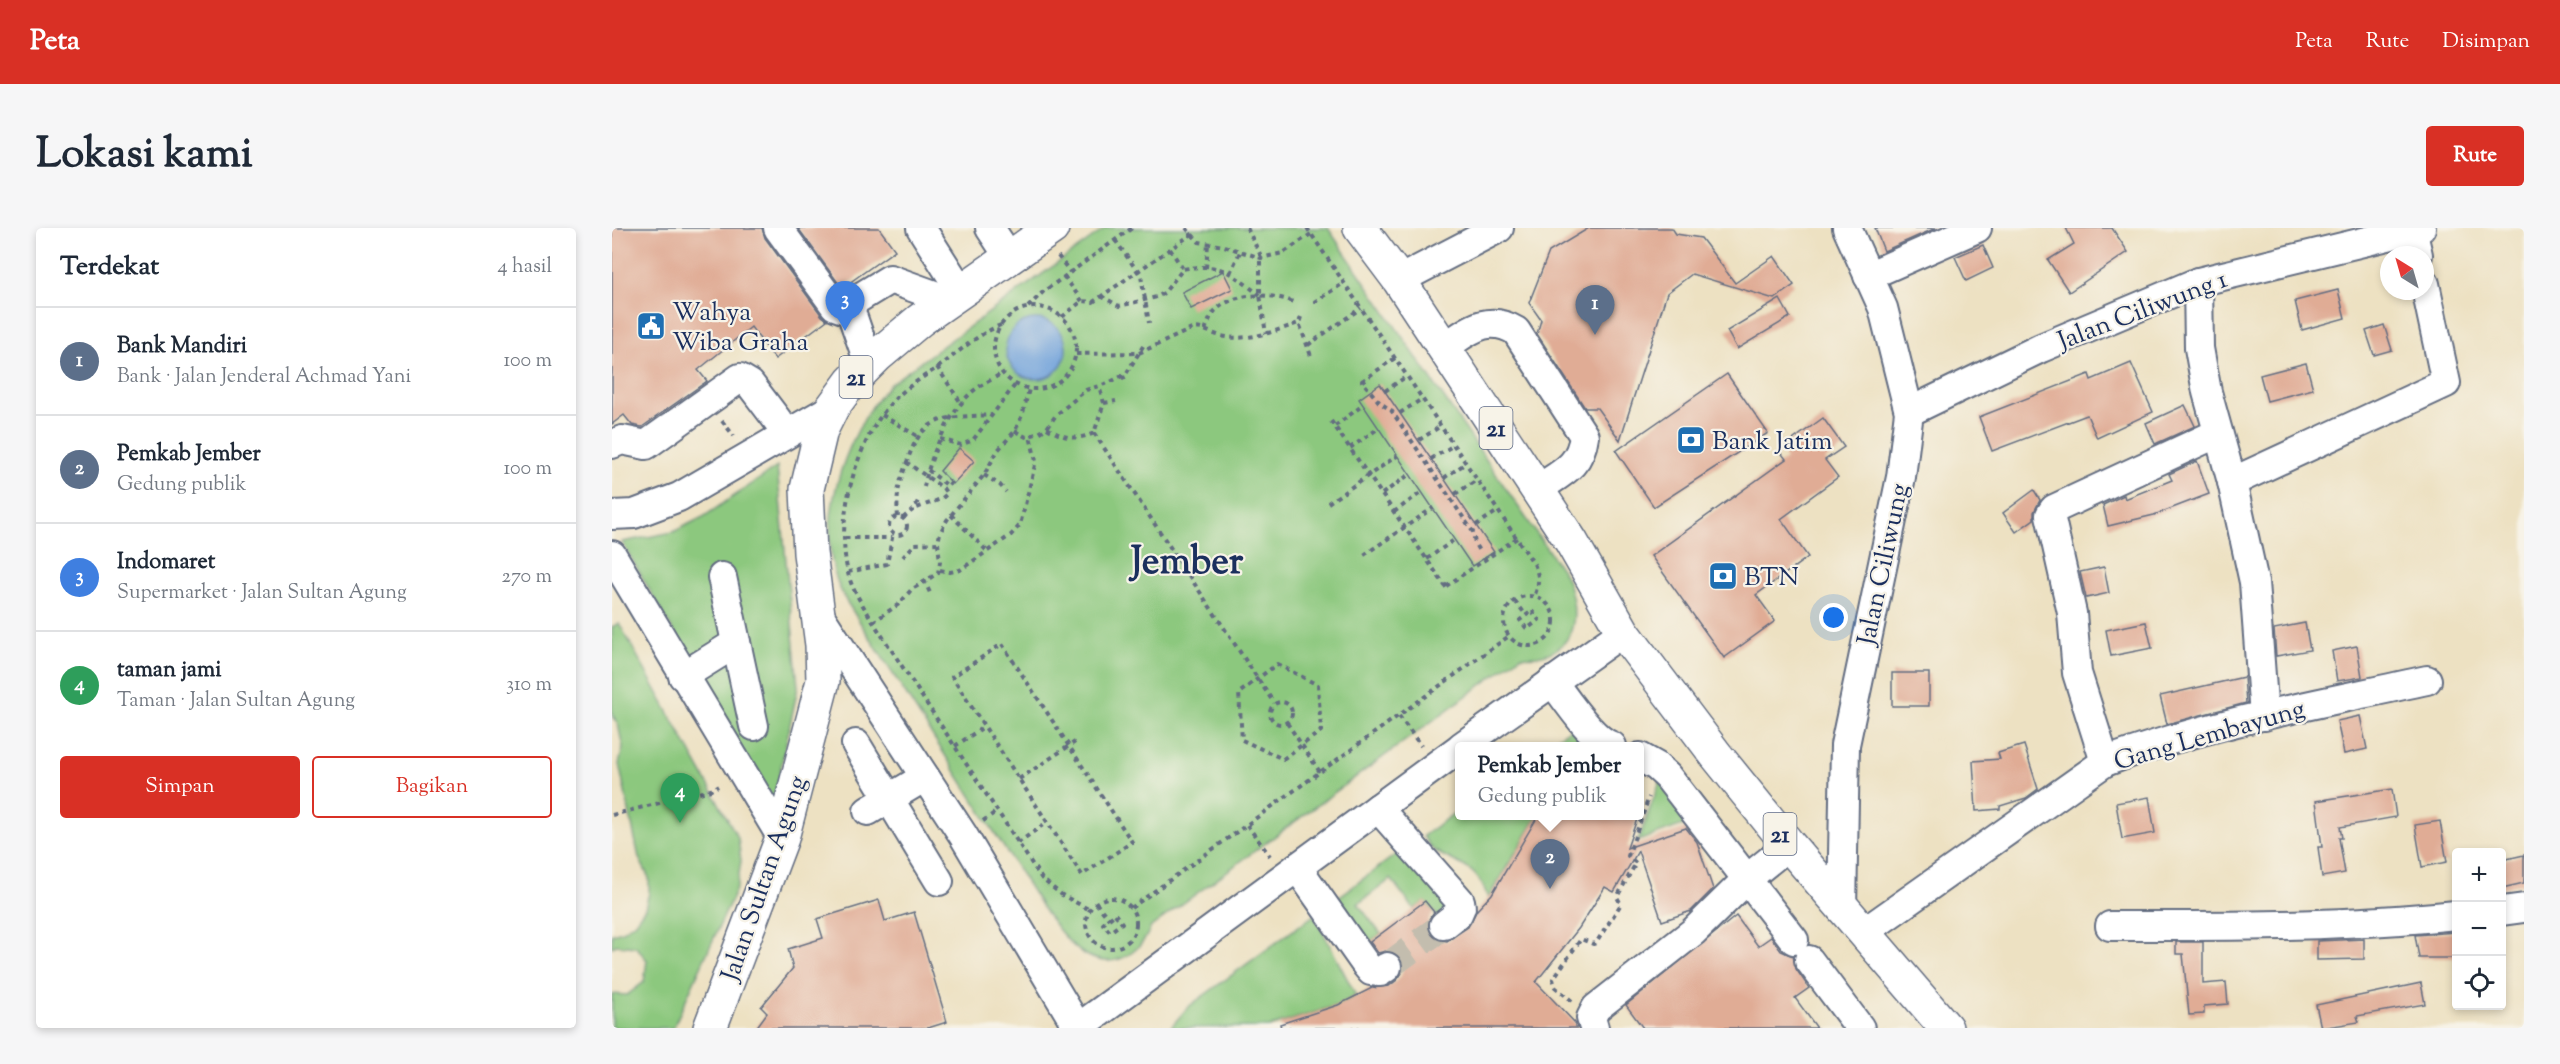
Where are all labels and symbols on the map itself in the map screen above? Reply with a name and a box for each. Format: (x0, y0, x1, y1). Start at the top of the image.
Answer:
north arrow (2380, 246, 2434, 300)
street label: Jalan Ciliwung 1 (2051, 262, 2233, 361)
pin: 3 (826, 282, 864, 331)
pin: 1 (1576, 285, 1614, 335)
place label: Wahya Wiba Graha (672, 295, 808, 362)
public building icon: Wahya Wiba Graha (635, 310, 667, 342)
road number: 21 (840, 356, 872, 398)
road number: 21 (1480, 407, 1512, 449)
bank icon: Bank Jatim (1675, 424, 1707, 456)
place label: Bank Jatim (1712, 424, 1832, 461)
street label: Jalan Ciliwung (1849, 480, 1920, 651)
district label: Jember (1128, 537, 1244, 591)
bank icon: BTN (1707, 560, 1739, 592)
place label: BTN (1744, 560, 1799, 597)
your location (1819, 603, 1848, 632)
street label: Gang Lembayung (2110, 691, 2310, 781)
street label: Jalan Sultan Agung (712, 771, 818, 988)
pin: 4 (660, 774, 700, 823)
road number: 21 (1764, 813, 1796, 855)
pin: 2 (1530, 840, 1570, 889)

